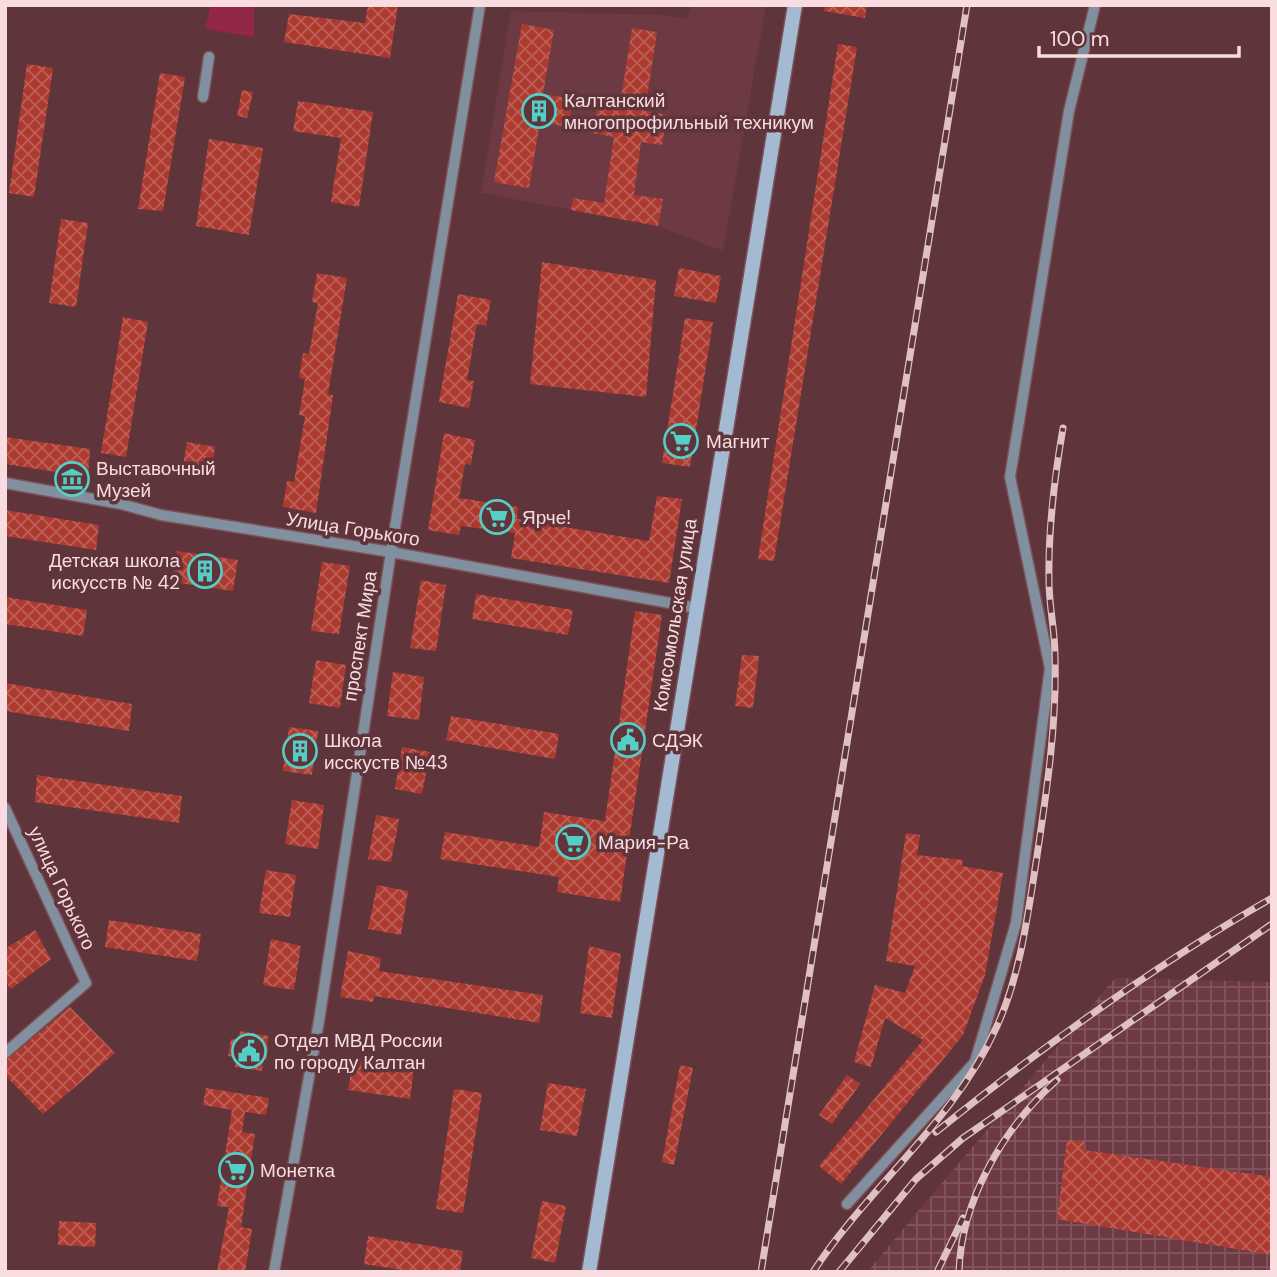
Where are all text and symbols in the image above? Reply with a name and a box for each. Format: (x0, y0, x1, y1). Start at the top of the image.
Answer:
scale bar (1039, 14, 1238, 58)
text: 100 m (1050, 25, 1110, 53)
place label: Калтанский многопрофильный техникум (564, 88, 814, 135)
building icon: Калтанский многопрофильный техникум (520, 92, 558, 130)
supermarket icon: Магнит (662, 422, 700, 460)
place label: Магнит (706, 429, 770, 454)
place label: Выставочный Музей (96, 456, 216, 503)
museum icon: Выставочный Музей (53, 460, 91, 498)
supermarket icon: Ярче! (478, 498, 516, 536)
place label: Ярче! (522, 505, 571, 530)
street label: Улица Горького (284, 506, 422, 552)
street label: Комсомольская улица (647, 516, 703, 714)
place label: Детская школа искусств № 42 (49, 548, 180, 595)
building icon: Детская школа искусств № 42 (186, 552, 224, 590)
street label: проспект Мира (337, 569, 383, 703)
public building icon: СДЭК (609, 721, 647, 759)
place label: Школа исскуств №43 (324, 728, 448, 775)
place label: СДЭК (652, 728, 703, 753)
building icon: Школа исскуств №43 (281, 732, 319, 770)
street label: улица Горького (22, 822, 102, 954)
supermarket icon: Мария-Ра (554, 823, 592, 861)
place label: Мария-Ра (598, 830, 689, 855)
place label: Отдел МВД России по городу Калтан (274, 1028, 443, 1075)
public building icon: Отдел МВД России по городу Калтан (230, 1032, 268, 1070)
supermarket icon: Монетка (217, 1151, 255, 1189)
place label: Монетка (260, 1158, 335, 1183)

